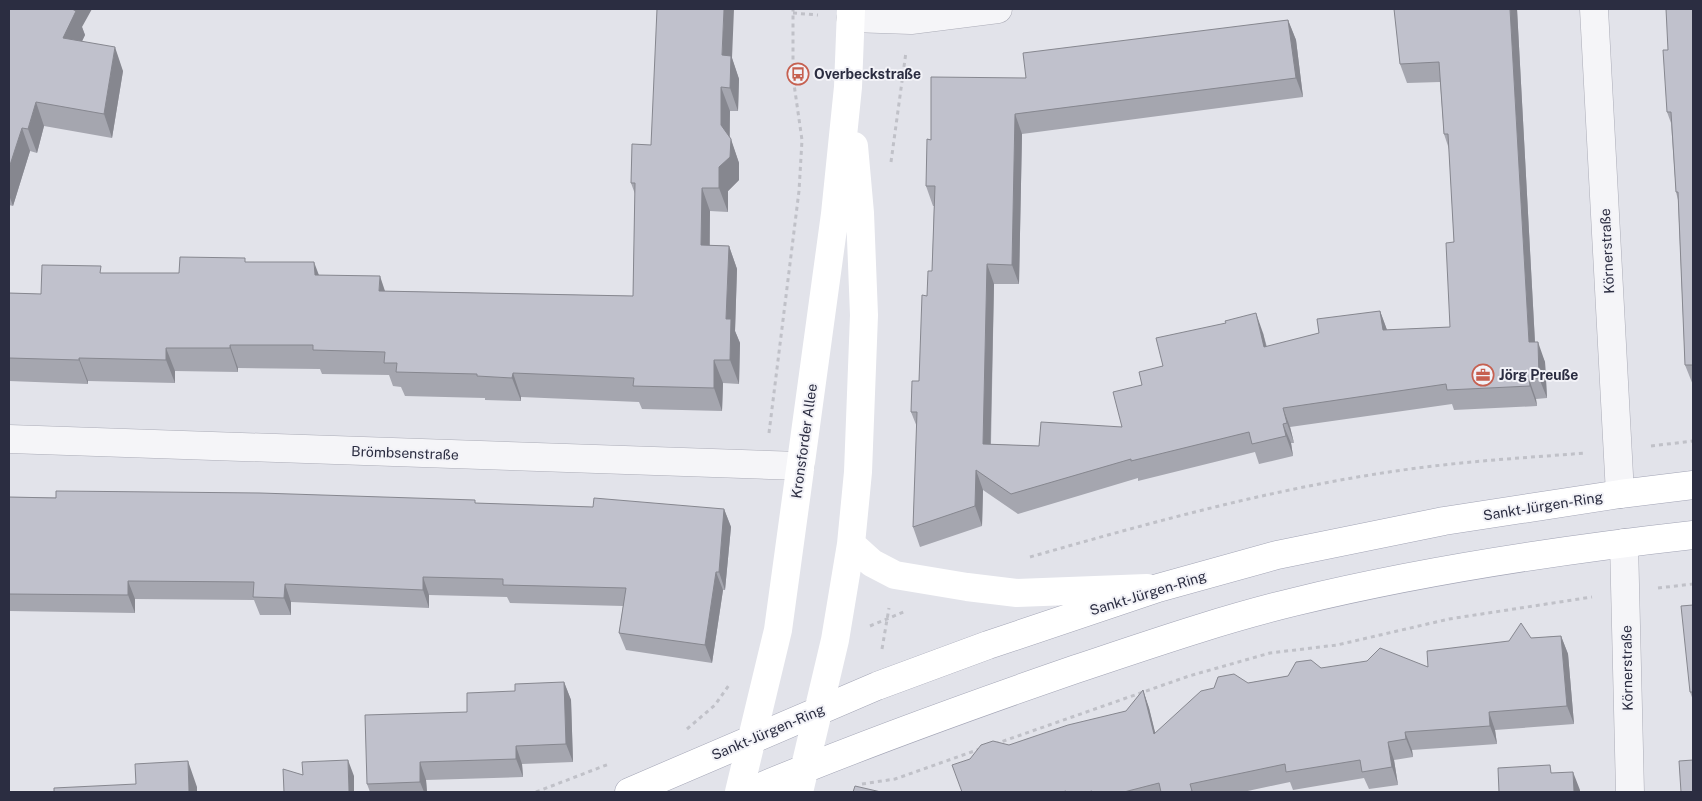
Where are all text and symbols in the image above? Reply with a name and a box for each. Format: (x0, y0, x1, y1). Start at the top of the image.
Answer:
bus stop icon: Overbeckstraße (786, 62, 810, 86)
place label: Overbeckstraße (814, 66, 921, 82)
street label: Körnerstraße (1597, 208, 1617, 294)
office icon: Jörg Preuße (1471, 363, 1495, 387)
place label: Jörg Preuße (1499, 367, 1578, 383)
street label: Kronsforder Allee (788, 383, 820, 499)
street label: Brömbsenstraße (351, 443, 459, 463)
street label: Sankt-Jürgen-Ring (1482, 489, 1604, 523)
street label: Sankt-Jürgen-Ring (1088, 568, 1209, 618)
street label: Körnerstraße (1618, 625, 1636, 711)
street label: Sankt-Jürgen-Ring (709, 701, 827, 763)

